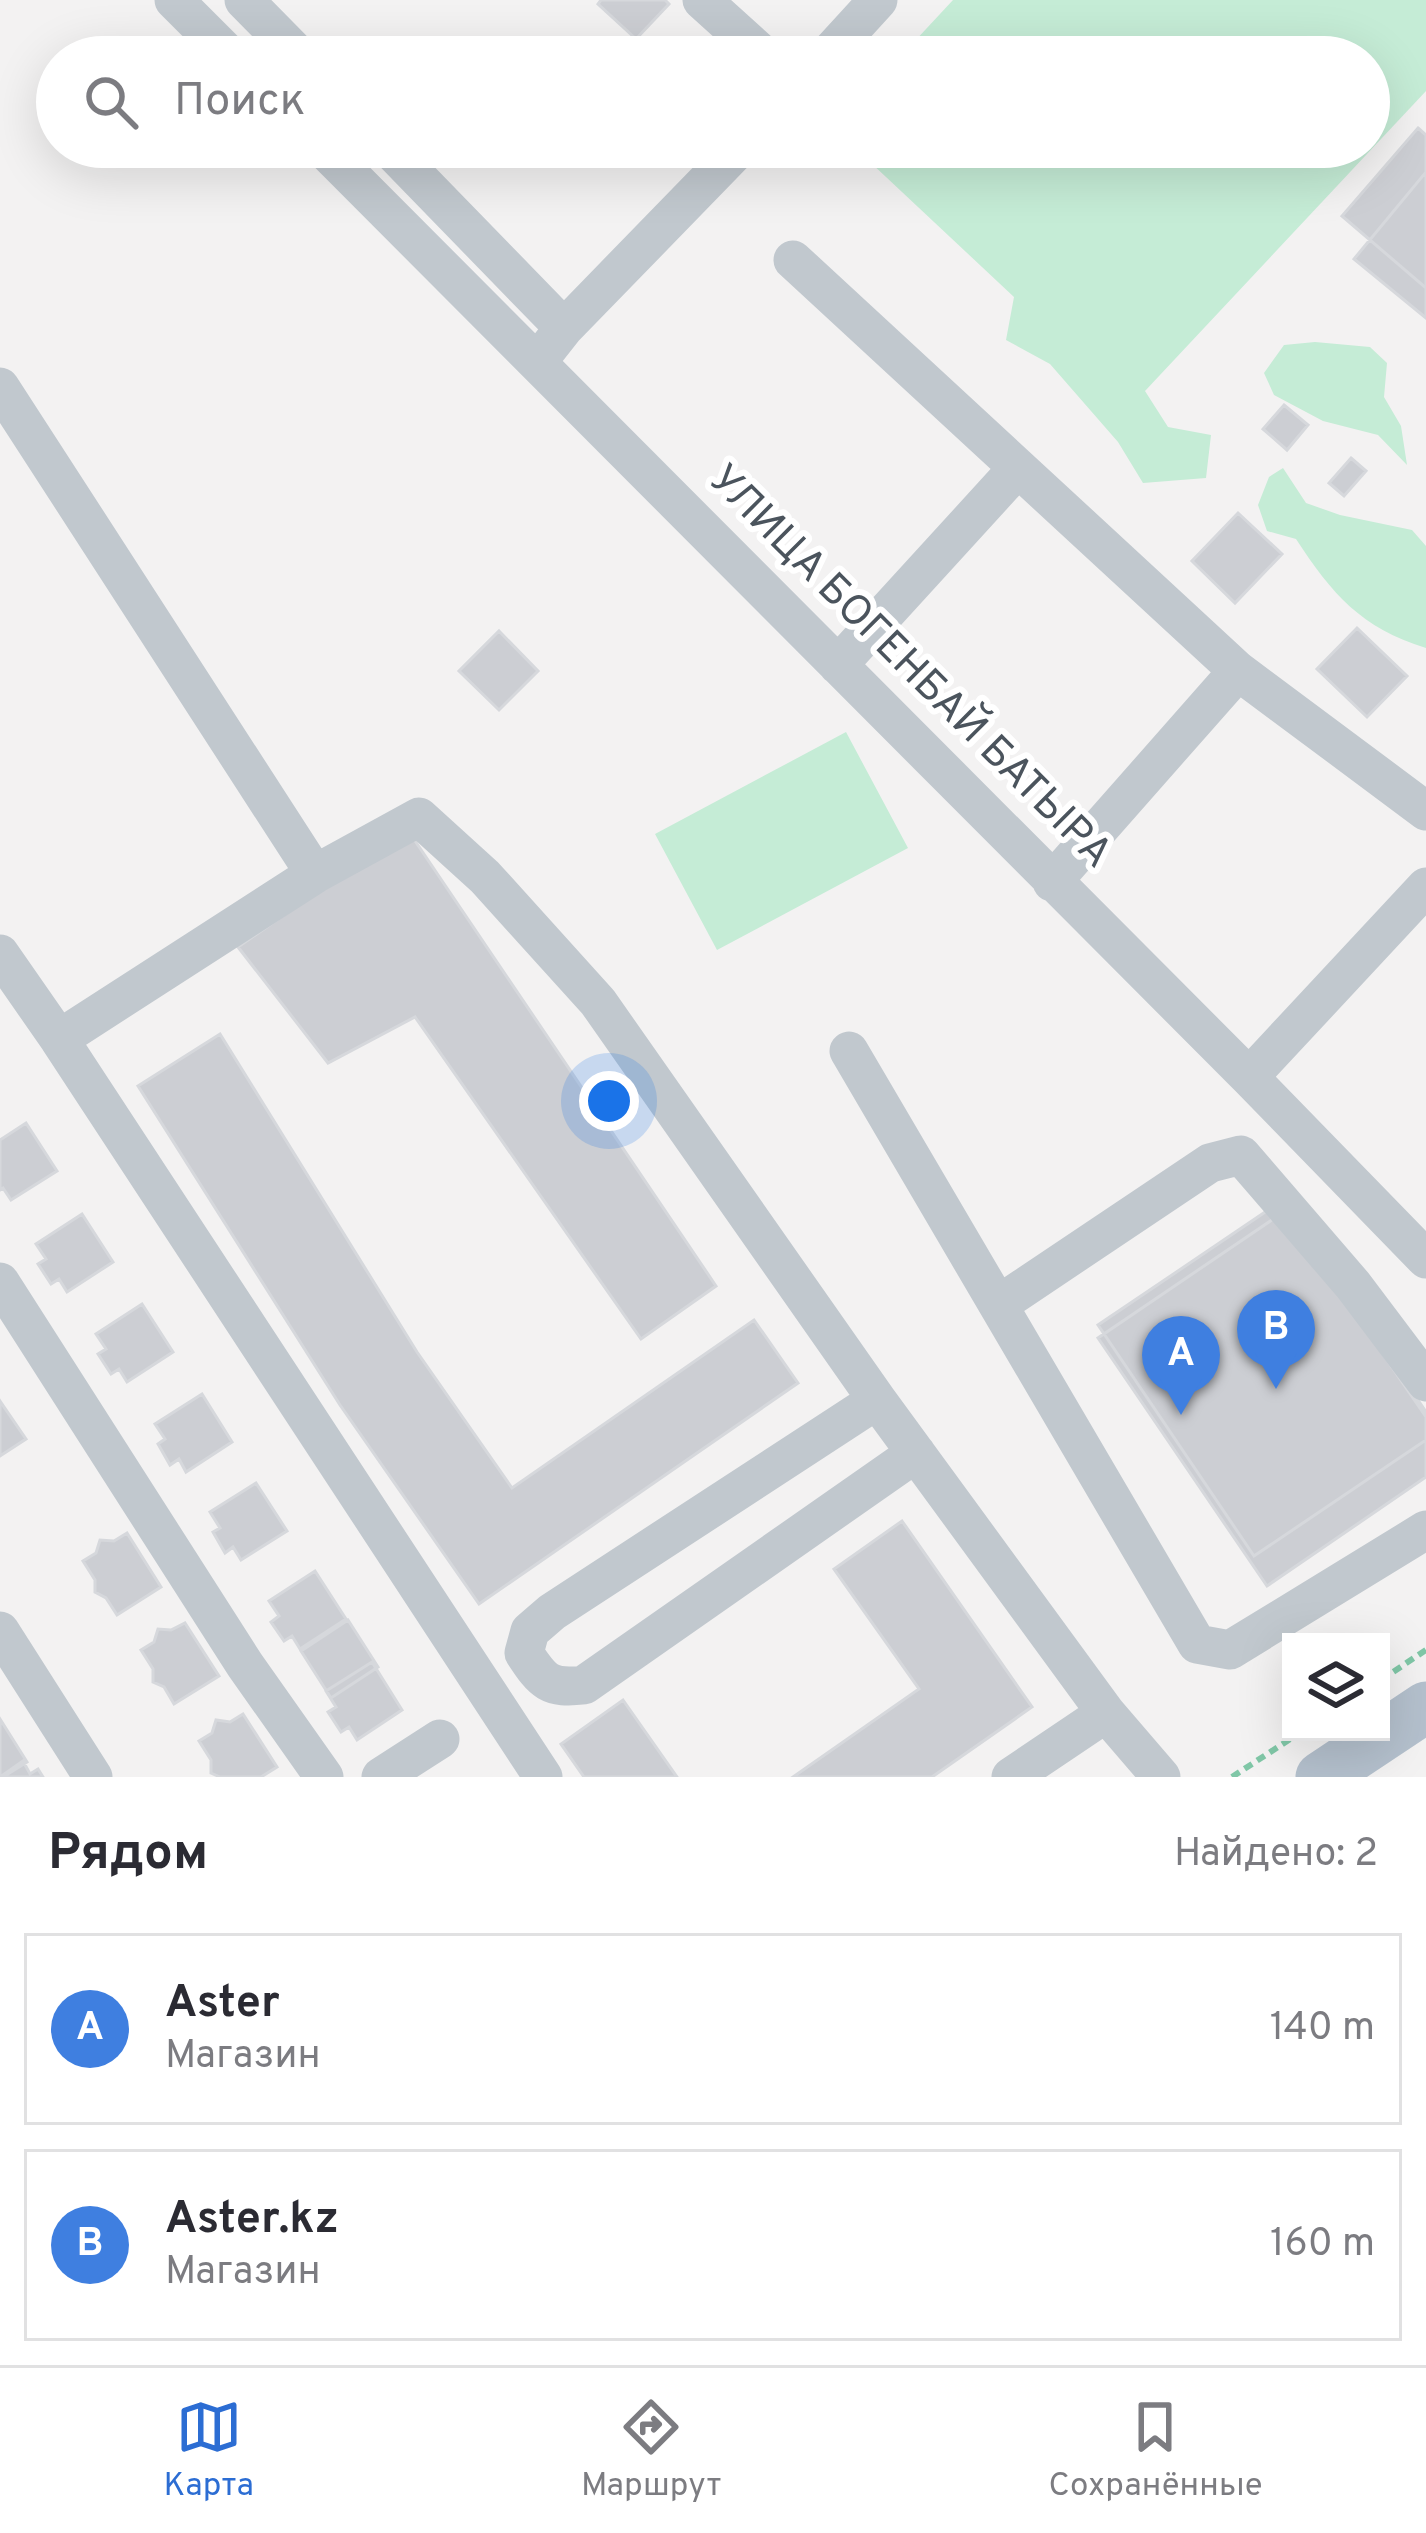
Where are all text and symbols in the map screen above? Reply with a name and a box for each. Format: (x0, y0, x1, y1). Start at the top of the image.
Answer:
search box (36, 36, 1390, 168)
icon: search (78, 69, 144, 135)
text: Поиск (174, 74, 305, 131)
street label: УЛИЦА БОГЕНБАЙ БАТЫРА (696, 454, 1123, 881)
your location (579, 1071, 639, 1131)
pin: B (1237, 1290, 1315, 1389)
pin: A (1142, 1316, 1220, 1415)
map controls (1282, 1633, 1390, 1741)
button: layers (1282, 1633, 1390, 1741)
text: Рядом (48, 1823, 208, 1888)
text: Найдено: 2 (1174, 1831, 1378, 1880)
text: Aster (165, 1976, 280, 2033)
text: A (76, 2005, 104, 2054)
text: 140 m (1270, 2005, 1375, 2054)
text: Магазин (165, 2033, 321, 2082)
text: Aster.kz (165, 2192, 339, 2249)
text: B (77, 2221, 103, 2270)
text: 160 m (1270, 2221, 1375, 2270)
text: Магазин (165, 2249, 321, 2298)
tab: Карта (164, 2394, 254, 2508)
tab: Маршрут (581, 2394, 721, 2508)
tab: Сохранённые (1048, 2394, 1262, 2508)

